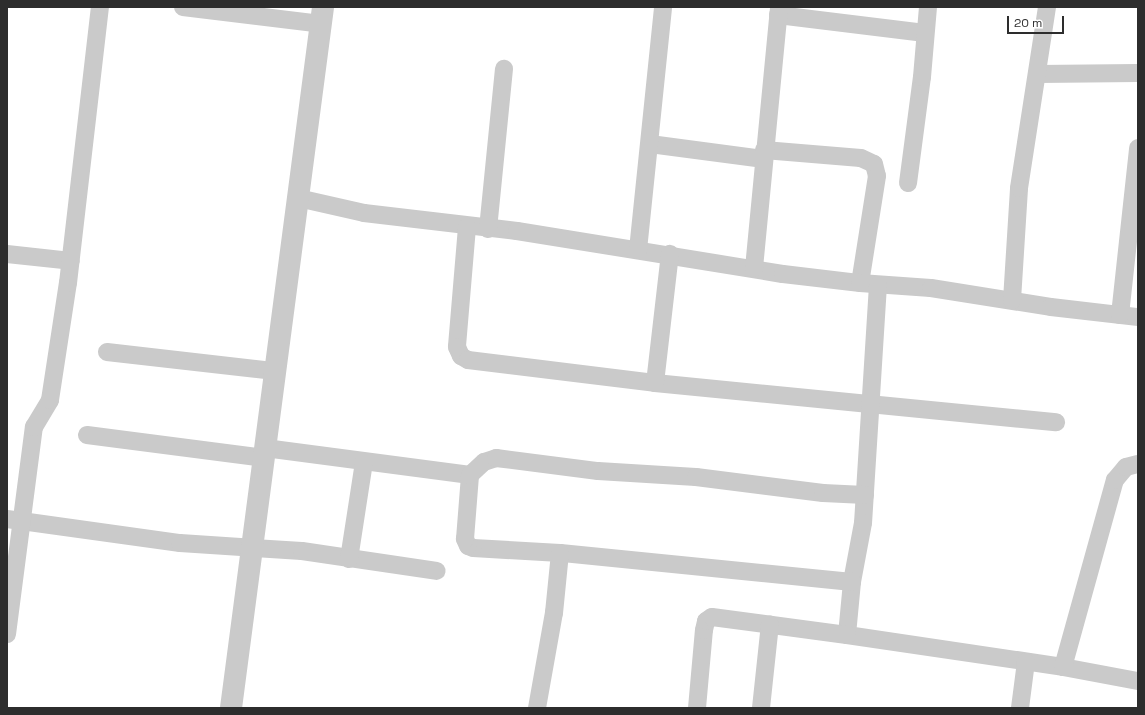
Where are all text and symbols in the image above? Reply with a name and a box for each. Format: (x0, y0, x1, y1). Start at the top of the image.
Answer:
scale bar (1009, 8, 1066, 34)
text: 20 m (1014, 15, 1042, 31)

